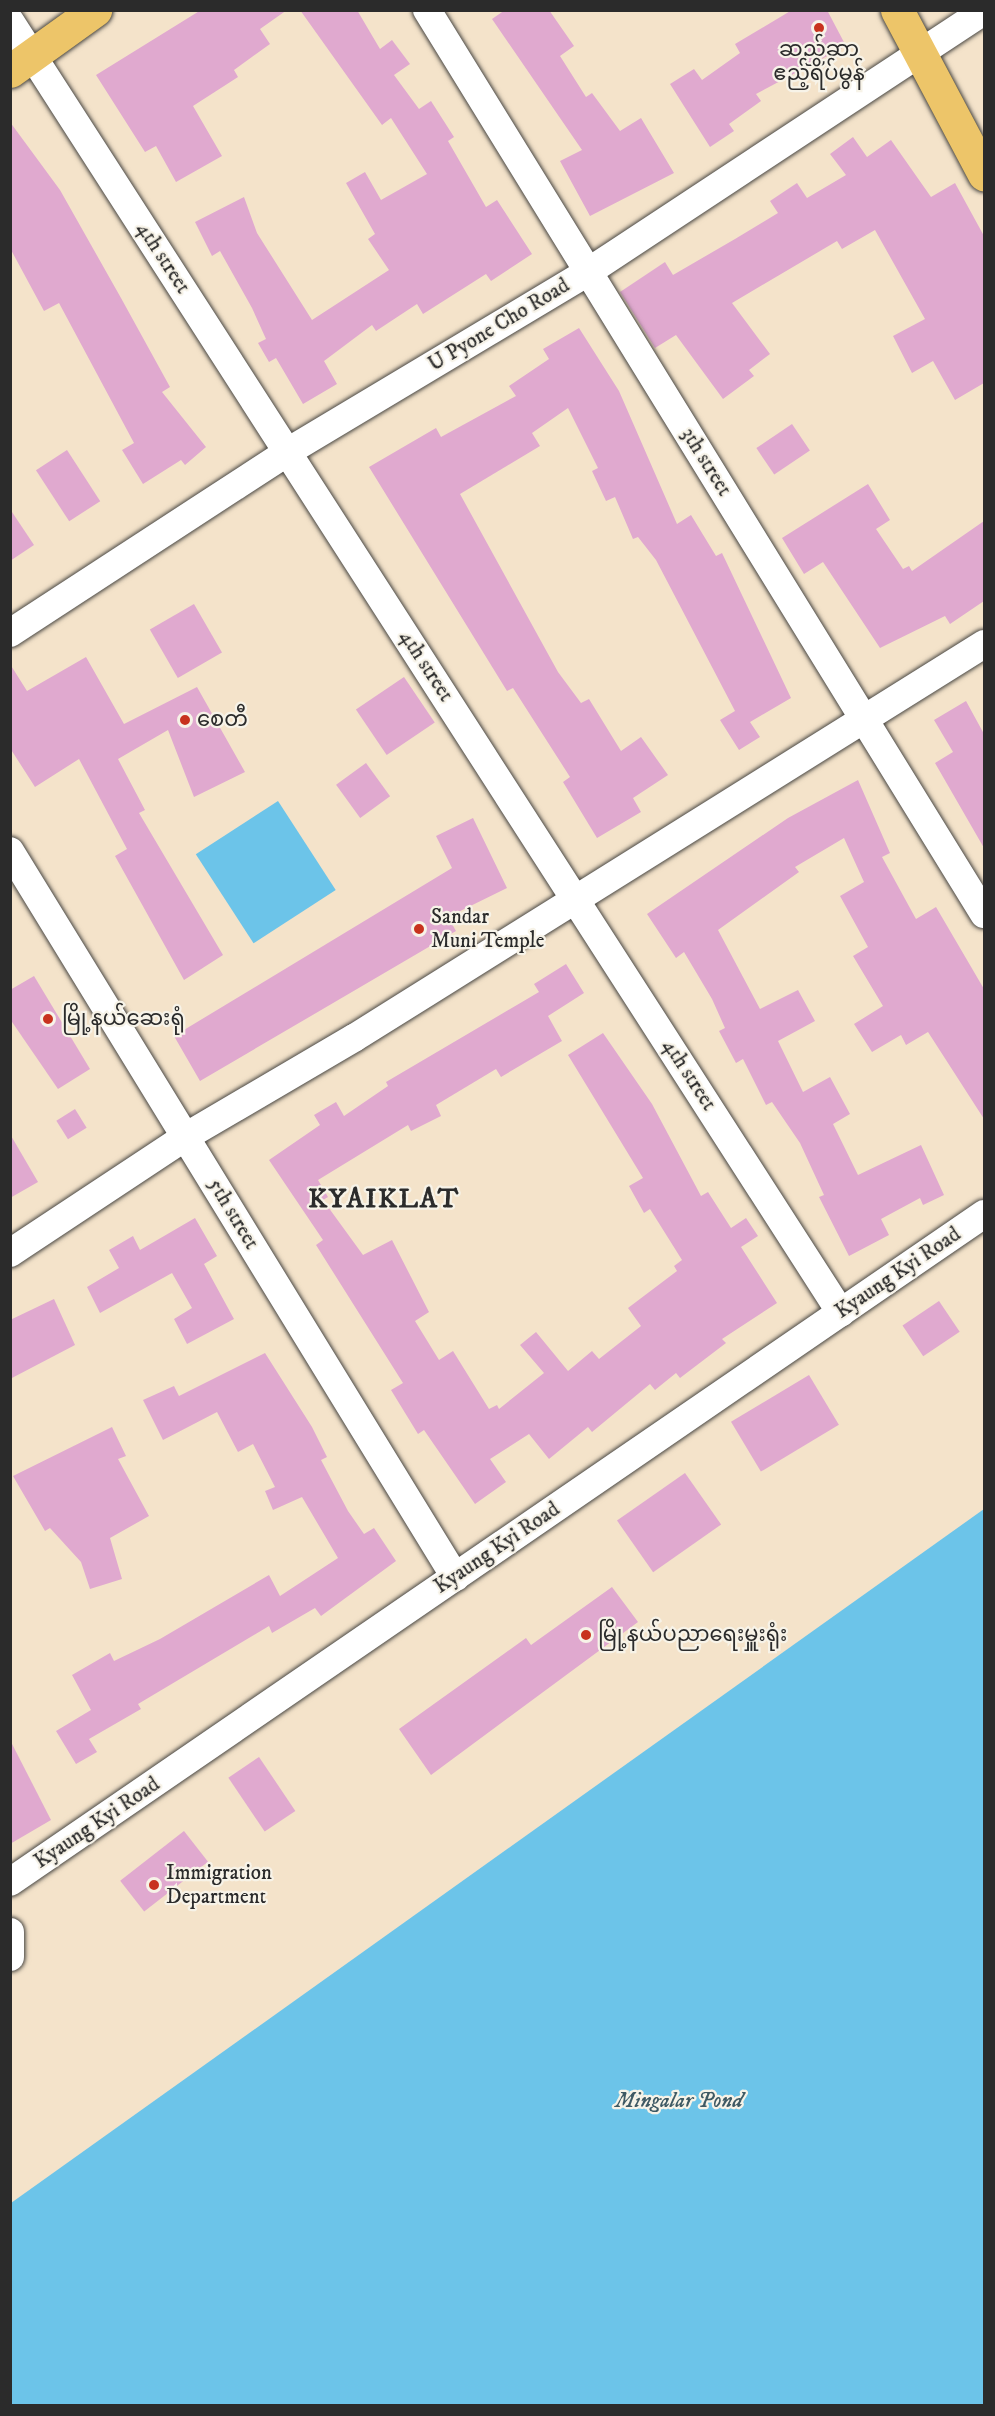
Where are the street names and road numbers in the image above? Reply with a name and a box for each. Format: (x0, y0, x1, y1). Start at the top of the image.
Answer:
street label: 4th street (131, 218, 195, 298)
street label: U Pyone Cho Road (424, 273, 574, 377)
street label: 3th street (675, 423, 737, 501)
street label: 4th street (394, 626, 458, 706)
street label: 4th street (657, 1035, 721, 1115)
street label: 5th street (202, 1174, 264, 1254)
street label: Kyaung Kyi Road (830, 1222, 966, 1324)
street label: Kyaung Kyi Road (429, 1497, 565, 1599)
street label: Kyaung Kyi Road (29, 1772, 165, 1874)

